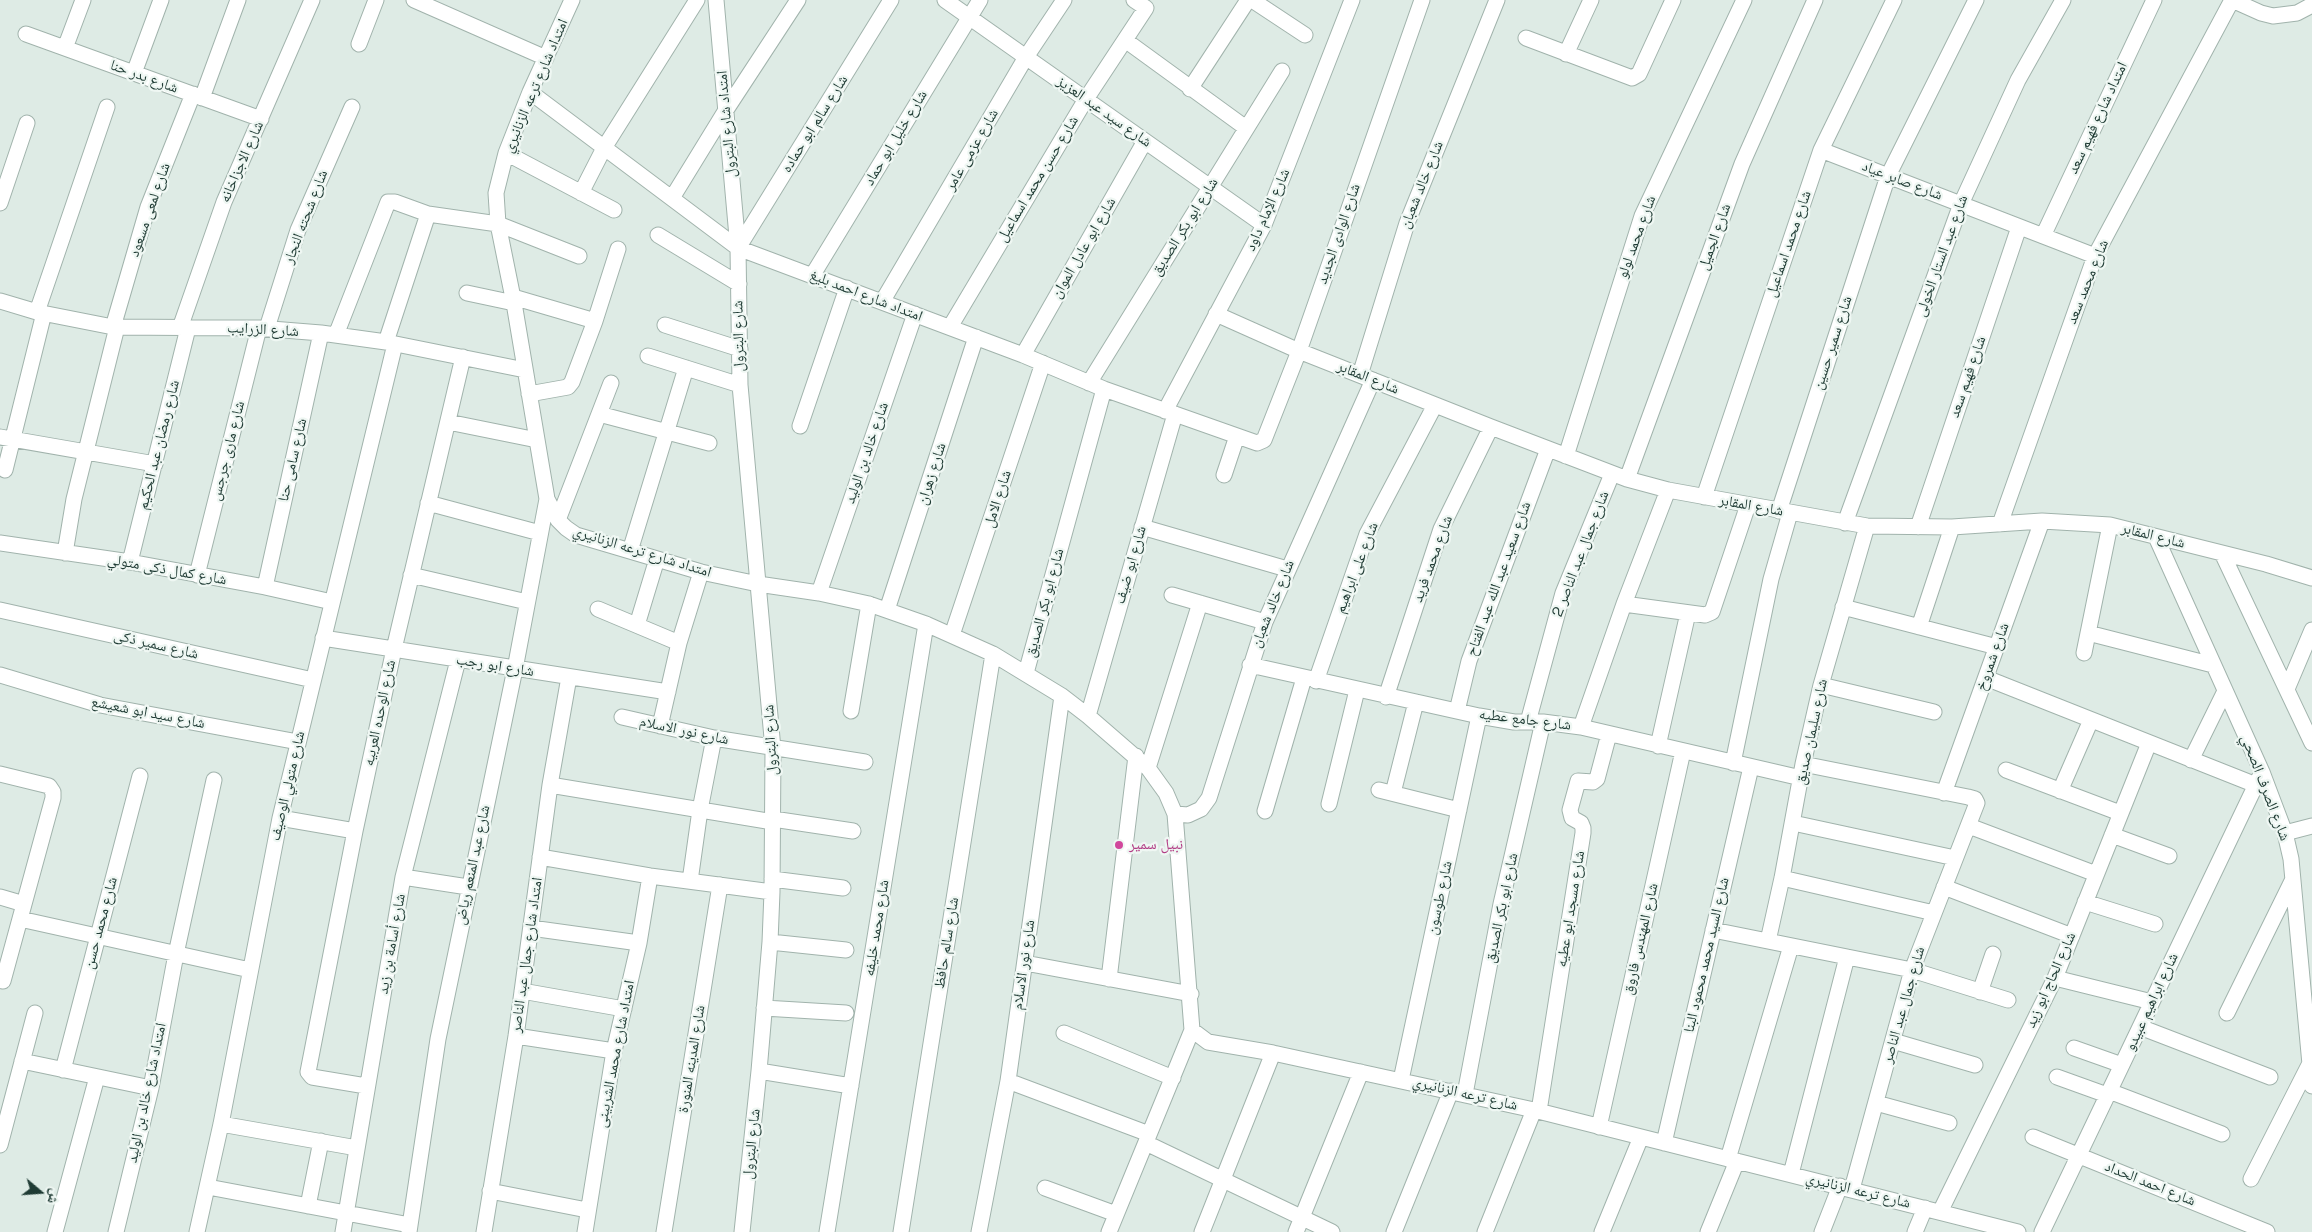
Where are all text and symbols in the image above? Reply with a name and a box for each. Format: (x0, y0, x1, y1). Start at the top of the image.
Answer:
street label: امتداد شارع ترعه الزنانيري (500, 16, 572, 156)
street label: شارع بدر حنا (108, 56, 180, 98)
street label: امتداد شارع فهيم سعد (2064, 59, 2132, 177)
street label: امتداد شارع البترول (713, 70, 741, 178)
street label: شارع سالم ابو حماده (778, 72, 852, 176)
street label: شارع سيد عبد العزيز (1053, 73, 1155, 151)
street label: شارع خليل ابو حماد (860, 87, 932, 189)
street label: شارع عزمى عامر (941, 106, 1003, 194)
street label: شارع حسن محمد اسماعيل (993, 113, 1083, 245)
street label: شارع الاجزاخانه (216, 119, 268, 205)
street label: شارع خالد شعبان (1396, 139, 1448, 231)
street label: شارع صابر عياد (1859, 157, 1945, 205)
street label: شارع لمعى مسعود (125, 161, 175, 259)
street label: شارع الإمام داود (1242, 166, 1294, 254)
street label: شارع شحته النجار (280, 168, 332, 266)
street label: شارع ابو بكر الصديق (1148, 175, 1222, 279)
street label: شارع الوادى الجديد (1313, 181, 1365, 287)
street label: شارع محمد اسماعيل (1762, 188, 1816, 300)
street label: شارع محمد لولو (1614, 193, 1660, 281)
street label: شارع عبد الستار الخولى (1912, 193, 1972, 319)
street label: شارع ابو عادل الموان (1048, 194, 1120, 302)
street label: شارع الجميل (1695, 201, 1735, 273)
street label: شارع محمد سعد (2063, 237, 2113, 327)
street label: امتداد شارع احمد بليغ (807, 266, 925, 326)
street label: شارع سمير حسين (1809, 294, 1857, 392)
street label: شارع البترول (729, 300, 749, 372)
street label: شارع الزرايب (227, 319, 299, 341)
street label: شارع فهيم سعد (1946, 334, 1990, 420)
street label: شارع المقابر (1334, 357, 1402, 399)
street label: شارع رمضان عبد الحكيم (134, 378, 184, 512)
street label: شارع مارى جرجس (207, 399, 249, 503)
street label: شارع خالد بن الوليد (841, 400, 893, 506)
street label: شارع سامى حنا (275, 417, 311, 503)
street label: شارع زهران (914, 441, 950, 507)
street label: شارع الامل (980, 468, 1016, 530)
street label: شارع جمال عبد الناصر 2 (1549, 489, 1613, 619)
street label: شارع المقابر (1717, 491, 1785, 521)
street label: شارع سعيد عبد الله عبد الفتاح (1463, 499, 1535, 659)
street label: شارع محمد فريد (1409, 513, 1457, 605)
street label: شارع المقابر (2119, 519, 2187, 553)
street label: شارع على ابراهيم (1331, 520, 1383, 616)
street label: امتداد شارع ترعه الزنانيري (571, 522, 713, 582)
street label: شارع ابو ضيف (1111, 524, 1151, 606)
street label: شارع ابو بكر الصديق (1022, 546, 1068, 660)
street label: شارع كمال ذكى متولي (106, 551, 228, 589)
street label: شارع خالد شعبان (1247, 558, 1299, 650)
street label: شارع شمروخ (1972, 621, 2014, 693)
street label: شارع سمير ذكى (112, 627, 200, 663)
street label: شارع ابو رجب (455, 651, 535, 681)
street label: شارع الوحده العربيه (360, 658, 400, 768)
street label: شارع سليمان صديق (1792, 677, 1832, 787)
street label: شارع سيد ابو شعيشع (89, 693, 207, 733)
street label: شارع البترول (760, 704, 782, 776)
street label: شارع جامع عطيه (1478, 705, 1572, 735)
street label: شارع نور الاسلام (638, 713, 730, 749)
street label: شارع متولي الوصيف (267, 729, 309, 843)
street label: شارع الصرف الصحي (2237, 732, 2293, 844)
street label: شارع عبد المنعم رياض (452, 804, 494, 926)
place label: نبيل سمير (1129, 836, 1183, 854)
marker: نبيل سمير (1113, 839, 1125, 851)
street label: شارع مسجد ابو عطيه (1553, 849, 1589, 969)
street label: شارع ابو بكر الصديق (1482, 851, 1522, 965)
street label: شارع طوسون (1423, 859, 1457, 937)
street label: شارع محمد حسن (80, 875, 122, 971)
street label: امتداد شارع جمال عبد الناصر (507, 876, 547, 1034)
street label: شارع السيد محمد محمود البنا (1680, 876, 1734, 1034)
street label: شارع محمد خليفه (860, 878, 894, 978)
street label: شارع المهندس فاروق (1619, 881, 1663, 997)
street label: شارع أسامة بن زيد (374, 892, 410, 996)
street label: شارع سالم حافظ (931, 896, 963, 990)
street label: شارع نور الاسلام (1009, 919, 1039, 1011)
street label: شارع الحاج ابو زيد (2022, 929, 2080, 1031)
street label: شارع جمال عبد الناصر (1879, 945, 1929, 1065)
street label: شارع ابراهيم عبيدو (2121, 950, 2183, 1054)
street label: امتداد شارع محمد الشربينى (593, 979, 639, 1129)
street label: شارع المدينه المنورة (675, 1004, 709, 1114)
street label: امتداد شارع خالد بن الوليد (123, 1021, 171, 1165)
street label: شارع ترعه الزنانيري (1411, 1073, 1519, 1115)
street label: شارع البترول (739, 1108, 765, 1180)
street label: شارع احمد الحداد (2102, 1158, 2198, 1210)
north arrow (15, 1167, 65, 1217)
street label: شارع ترعه الزنانيري (1804, 1169, 1912, 1213)
text: ش (43, 1187, 65, 1206)

